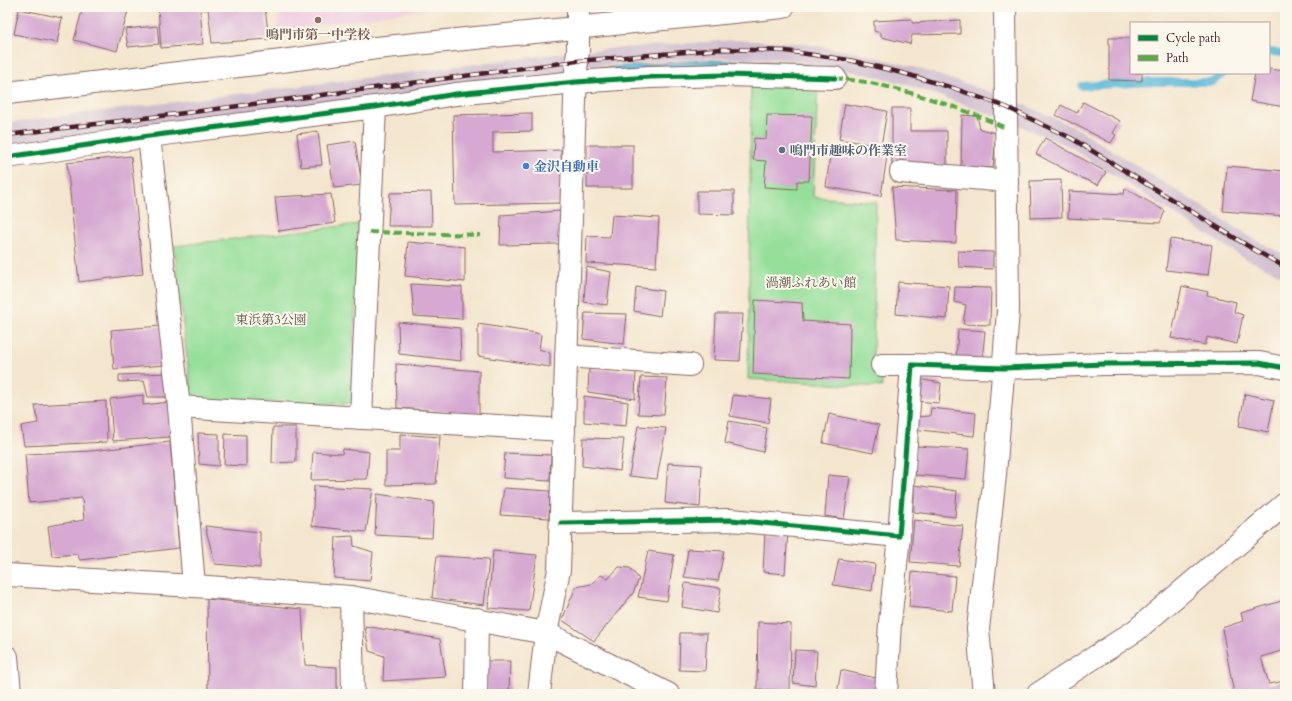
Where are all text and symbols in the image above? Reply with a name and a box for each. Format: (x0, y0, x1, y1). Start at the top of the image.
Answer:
marker: 鳴門市第一中学校 (313, 15, 323, 25)
legend (1130, 22, 1270, 74)
place label: 鳴門市第一中学校 (266, 26, 371, 44)
text: Cycle path (1166, 30, 1221, 46)
text: Path (1166, 50, 1189, 66)
place label: 鳴門市趣味の作業室 (790, 142, 907, 160)
marker: 鳴門市趣味の作業室 (777, 145, 787, 155)
place label: 金沢自動車 (534, 158, 599, 176)
marker: 金沢自動車 (521, 161, 531, 171)
park label: 渦潮ふれあい館 (765, 274, 857, 292)
park label: 東浜第3公園 (235, 311, 307, 329)

